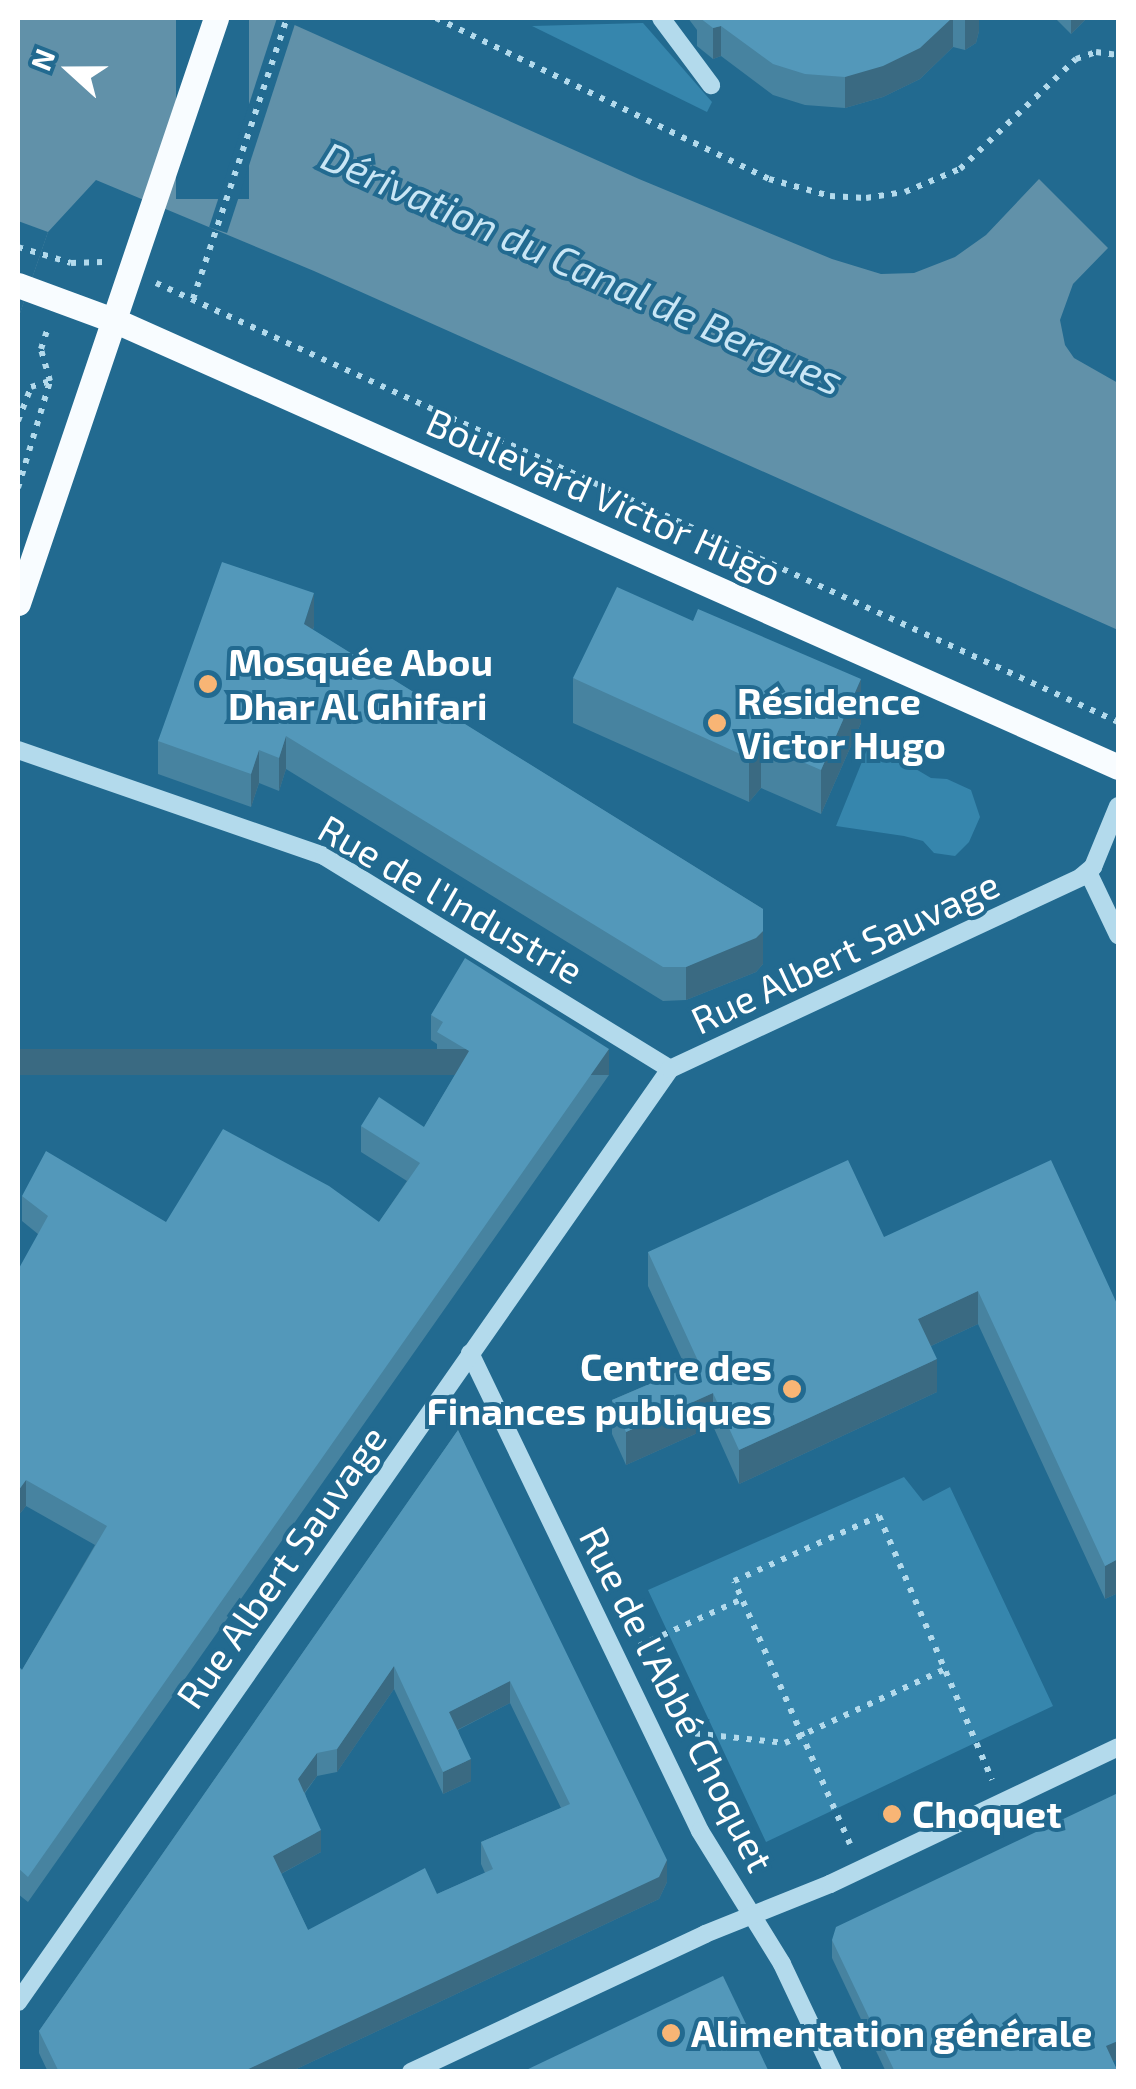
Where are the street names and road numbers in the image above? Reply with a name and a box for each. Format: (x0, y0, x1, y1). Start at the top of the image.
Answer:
street label: Boulevard Victor Hugo (419, 398, 789, 596)
street label: Rue de l'Industrie (311, 805, 591, 993)
street label: Rue Albert Sauvage (683, 860, 1007, 1044)
street label: Rue Albert Sauvage (166, 1417, 396, 1717)
street label: Rue de l'Abbé Choquet (570, 1519, 784, 1879)

